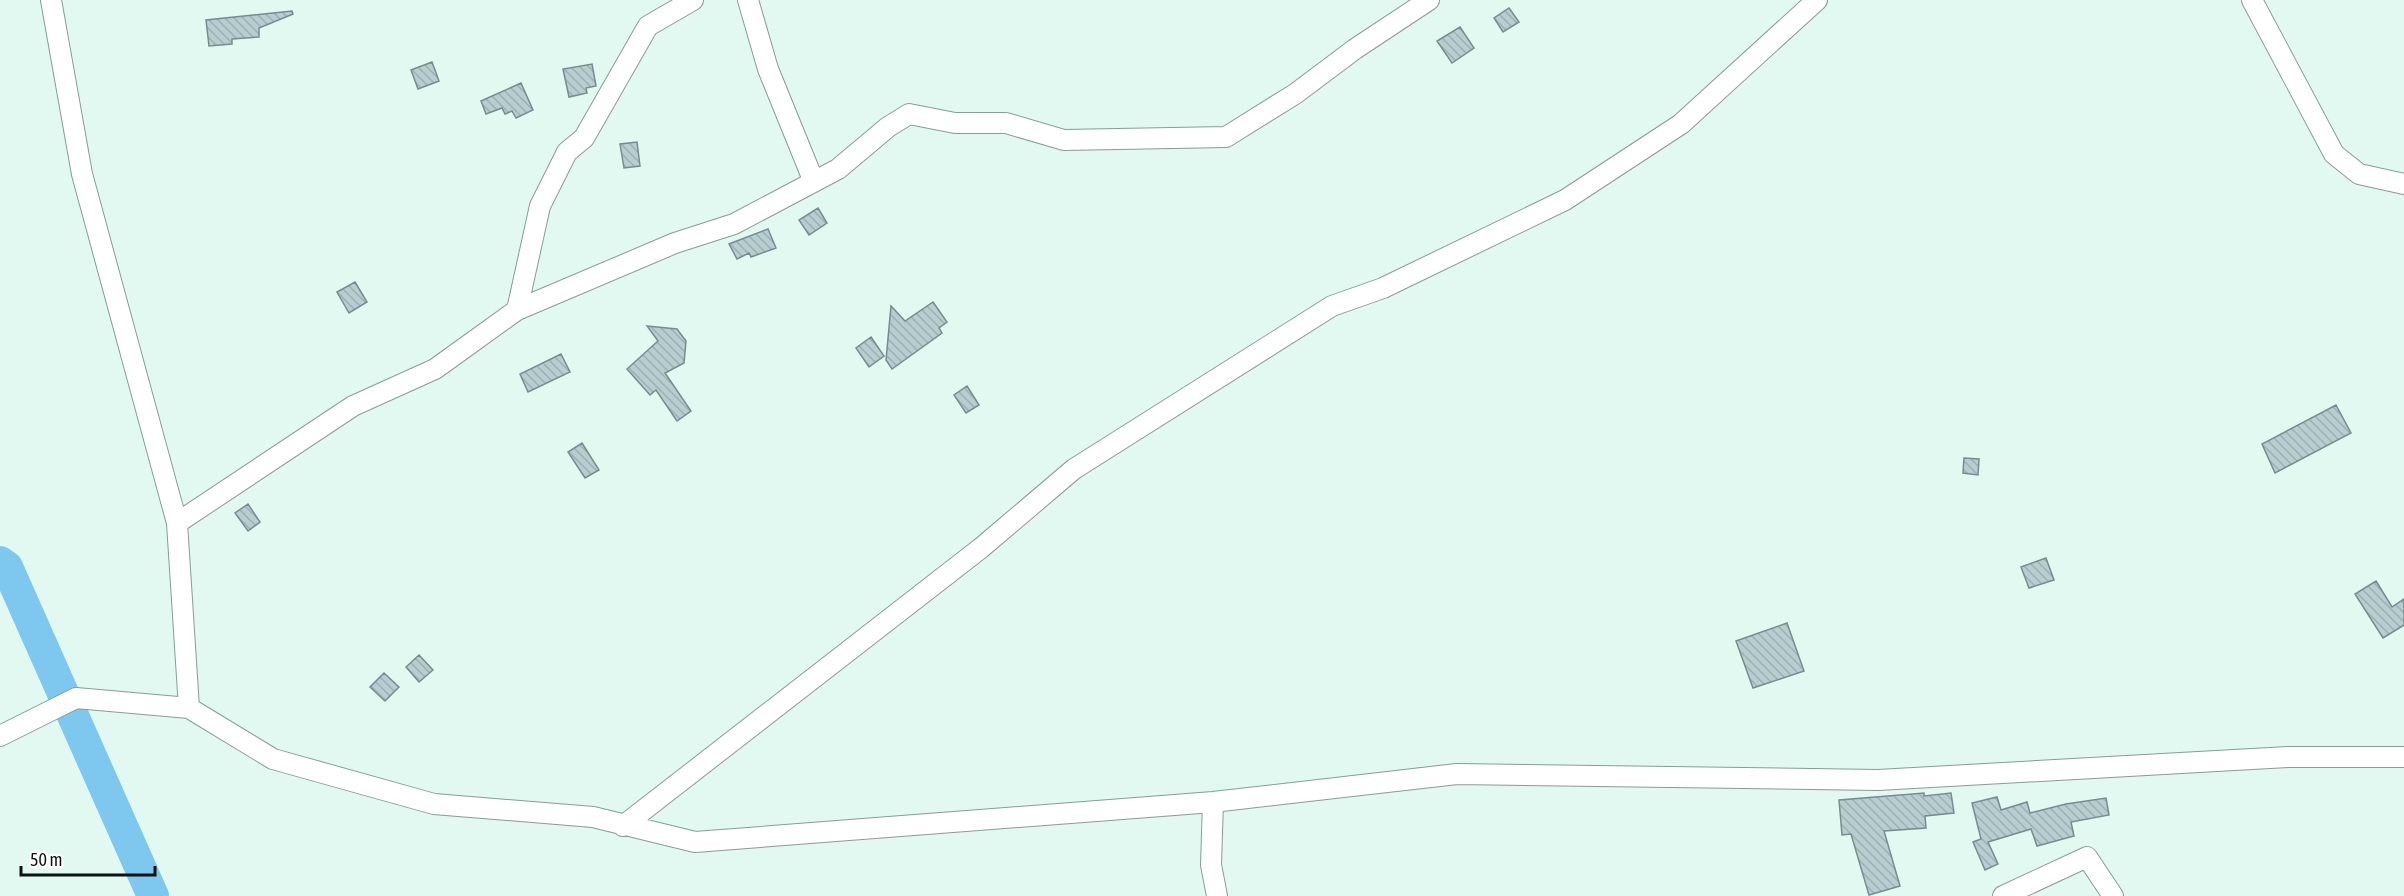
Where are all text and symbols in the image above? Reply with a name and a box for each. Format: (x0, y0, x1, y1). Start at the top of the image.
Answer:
scale bar (21, 839, 154, 877)
text: 50 m (30, 849, 62, 870)

